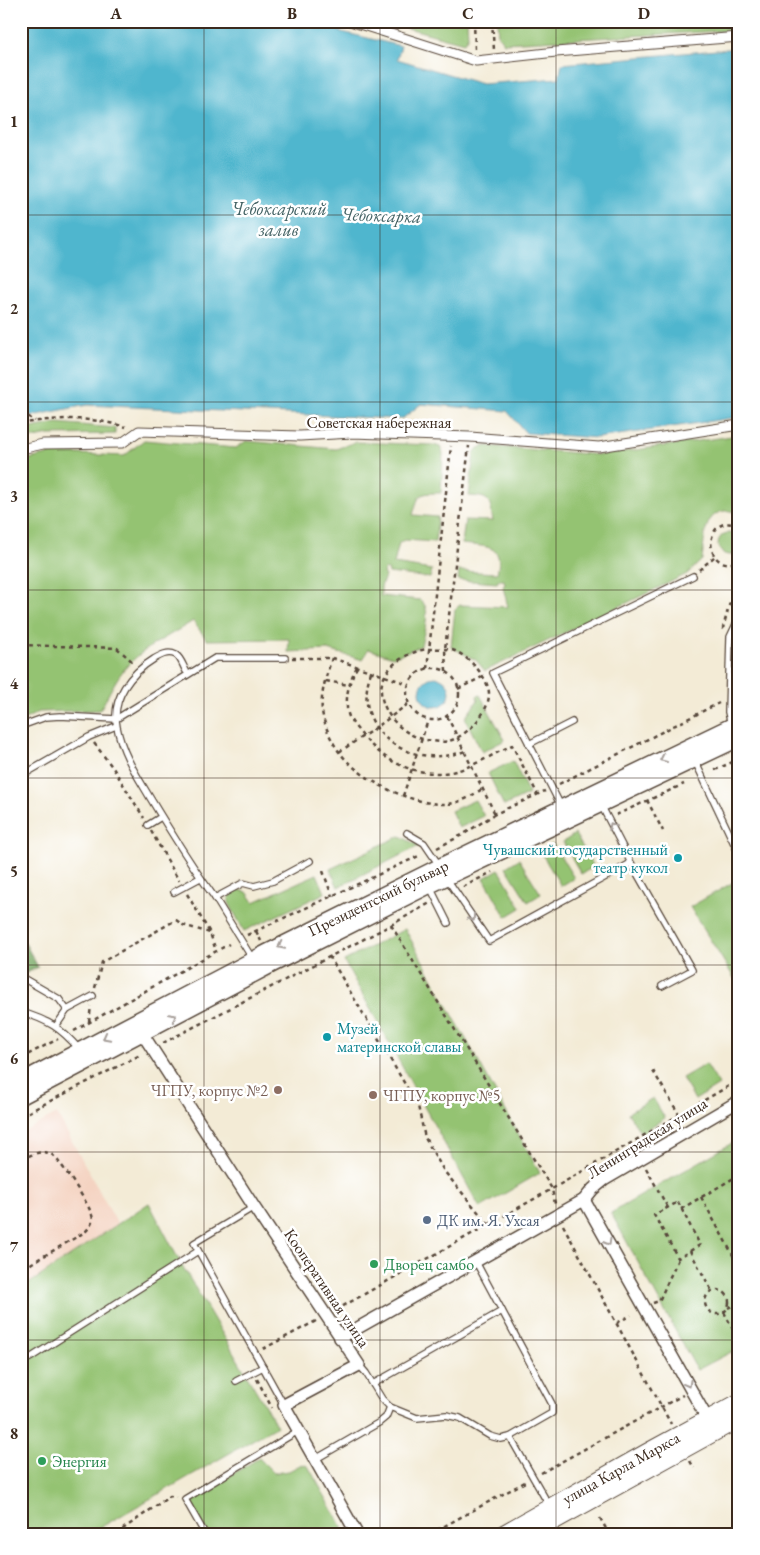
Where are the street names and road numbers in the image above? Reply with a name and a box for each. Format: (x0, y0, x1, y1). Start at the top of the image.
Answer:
street label: Советская набережная (307, 412, 451, 433)
street label: Президентский бульвар (304, 855, 452, 941)
street label: Ленинградская улица (583, 1092, 712, 1183)
street label: Кооперативная улица (279, 1225, 375, 1352)
street label: улица Карла Маркса (558, 1427, 684, 1509)

